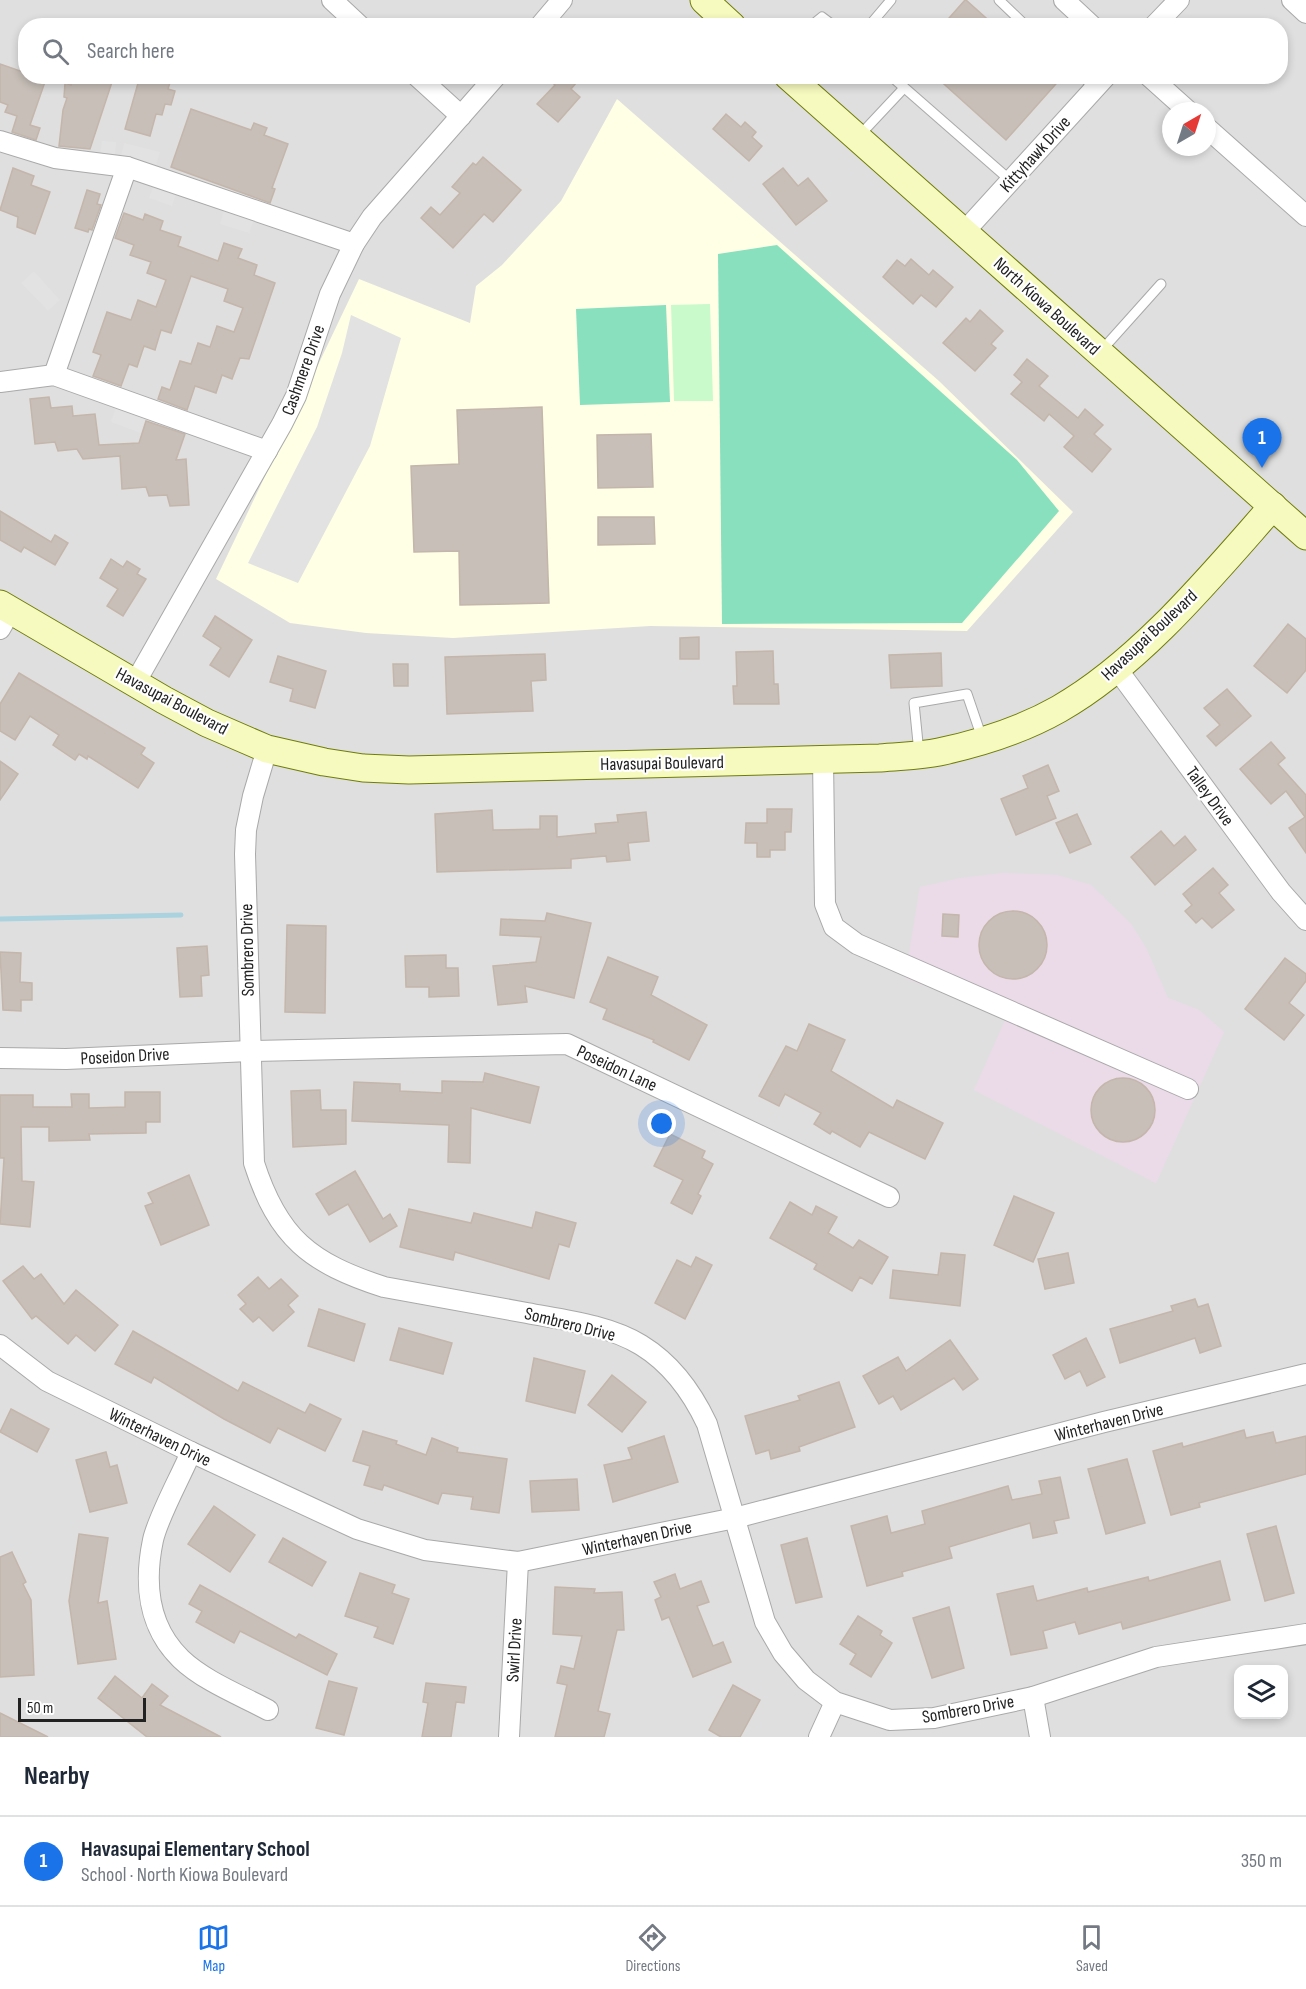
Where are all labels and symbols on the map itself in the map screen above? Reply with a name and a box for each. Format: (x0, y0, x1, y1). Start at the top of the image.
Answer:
north arrow (1162, 102, 1216, 156)
street label: Kittyhawk Drive (996, 112, 1075, 197)
street label: North Kiowa Boulevard (989, 253, 1104, 360)
street label: Cashmere Drive (277, 322, 330, 418)
pin: 1 (1242, 418, 1282, 468)
street label: Havasupai Boulevard (1097, 586, 1202, 685)
street label: Havasupai Boulevard (112, 663, 231, 740)
street label: Havasupai Boulevard (600, 752, 724, 775)
street label: Talley Drive (1181, 763, 1238, 830)
street label: Sombrero Drive (236, 903, 259, 997)
street label: Poseidon Lane (573, 1041, 660, 1096)
street label: Poseidon Drive (80, 1044, 170, 1069)
your location (647, 1109, 676, 1138)
street label: Sombrero Drive (522, 1303, 618, 1346)
street label: Winterhaven Drive (1053, 1399, 1166, 1446)
street label: Winterhaven Drive (105, 1404, 214, 1471)
street label: Winterhaven Drive (581, 1517, 694, 1560)
street label: Swirl Drive (502, 1618, 527, 1683)
street label: Sombrero Drive (920, 1691, 1016, 1728)
scale bar (18, 1695, 146, 1722)

